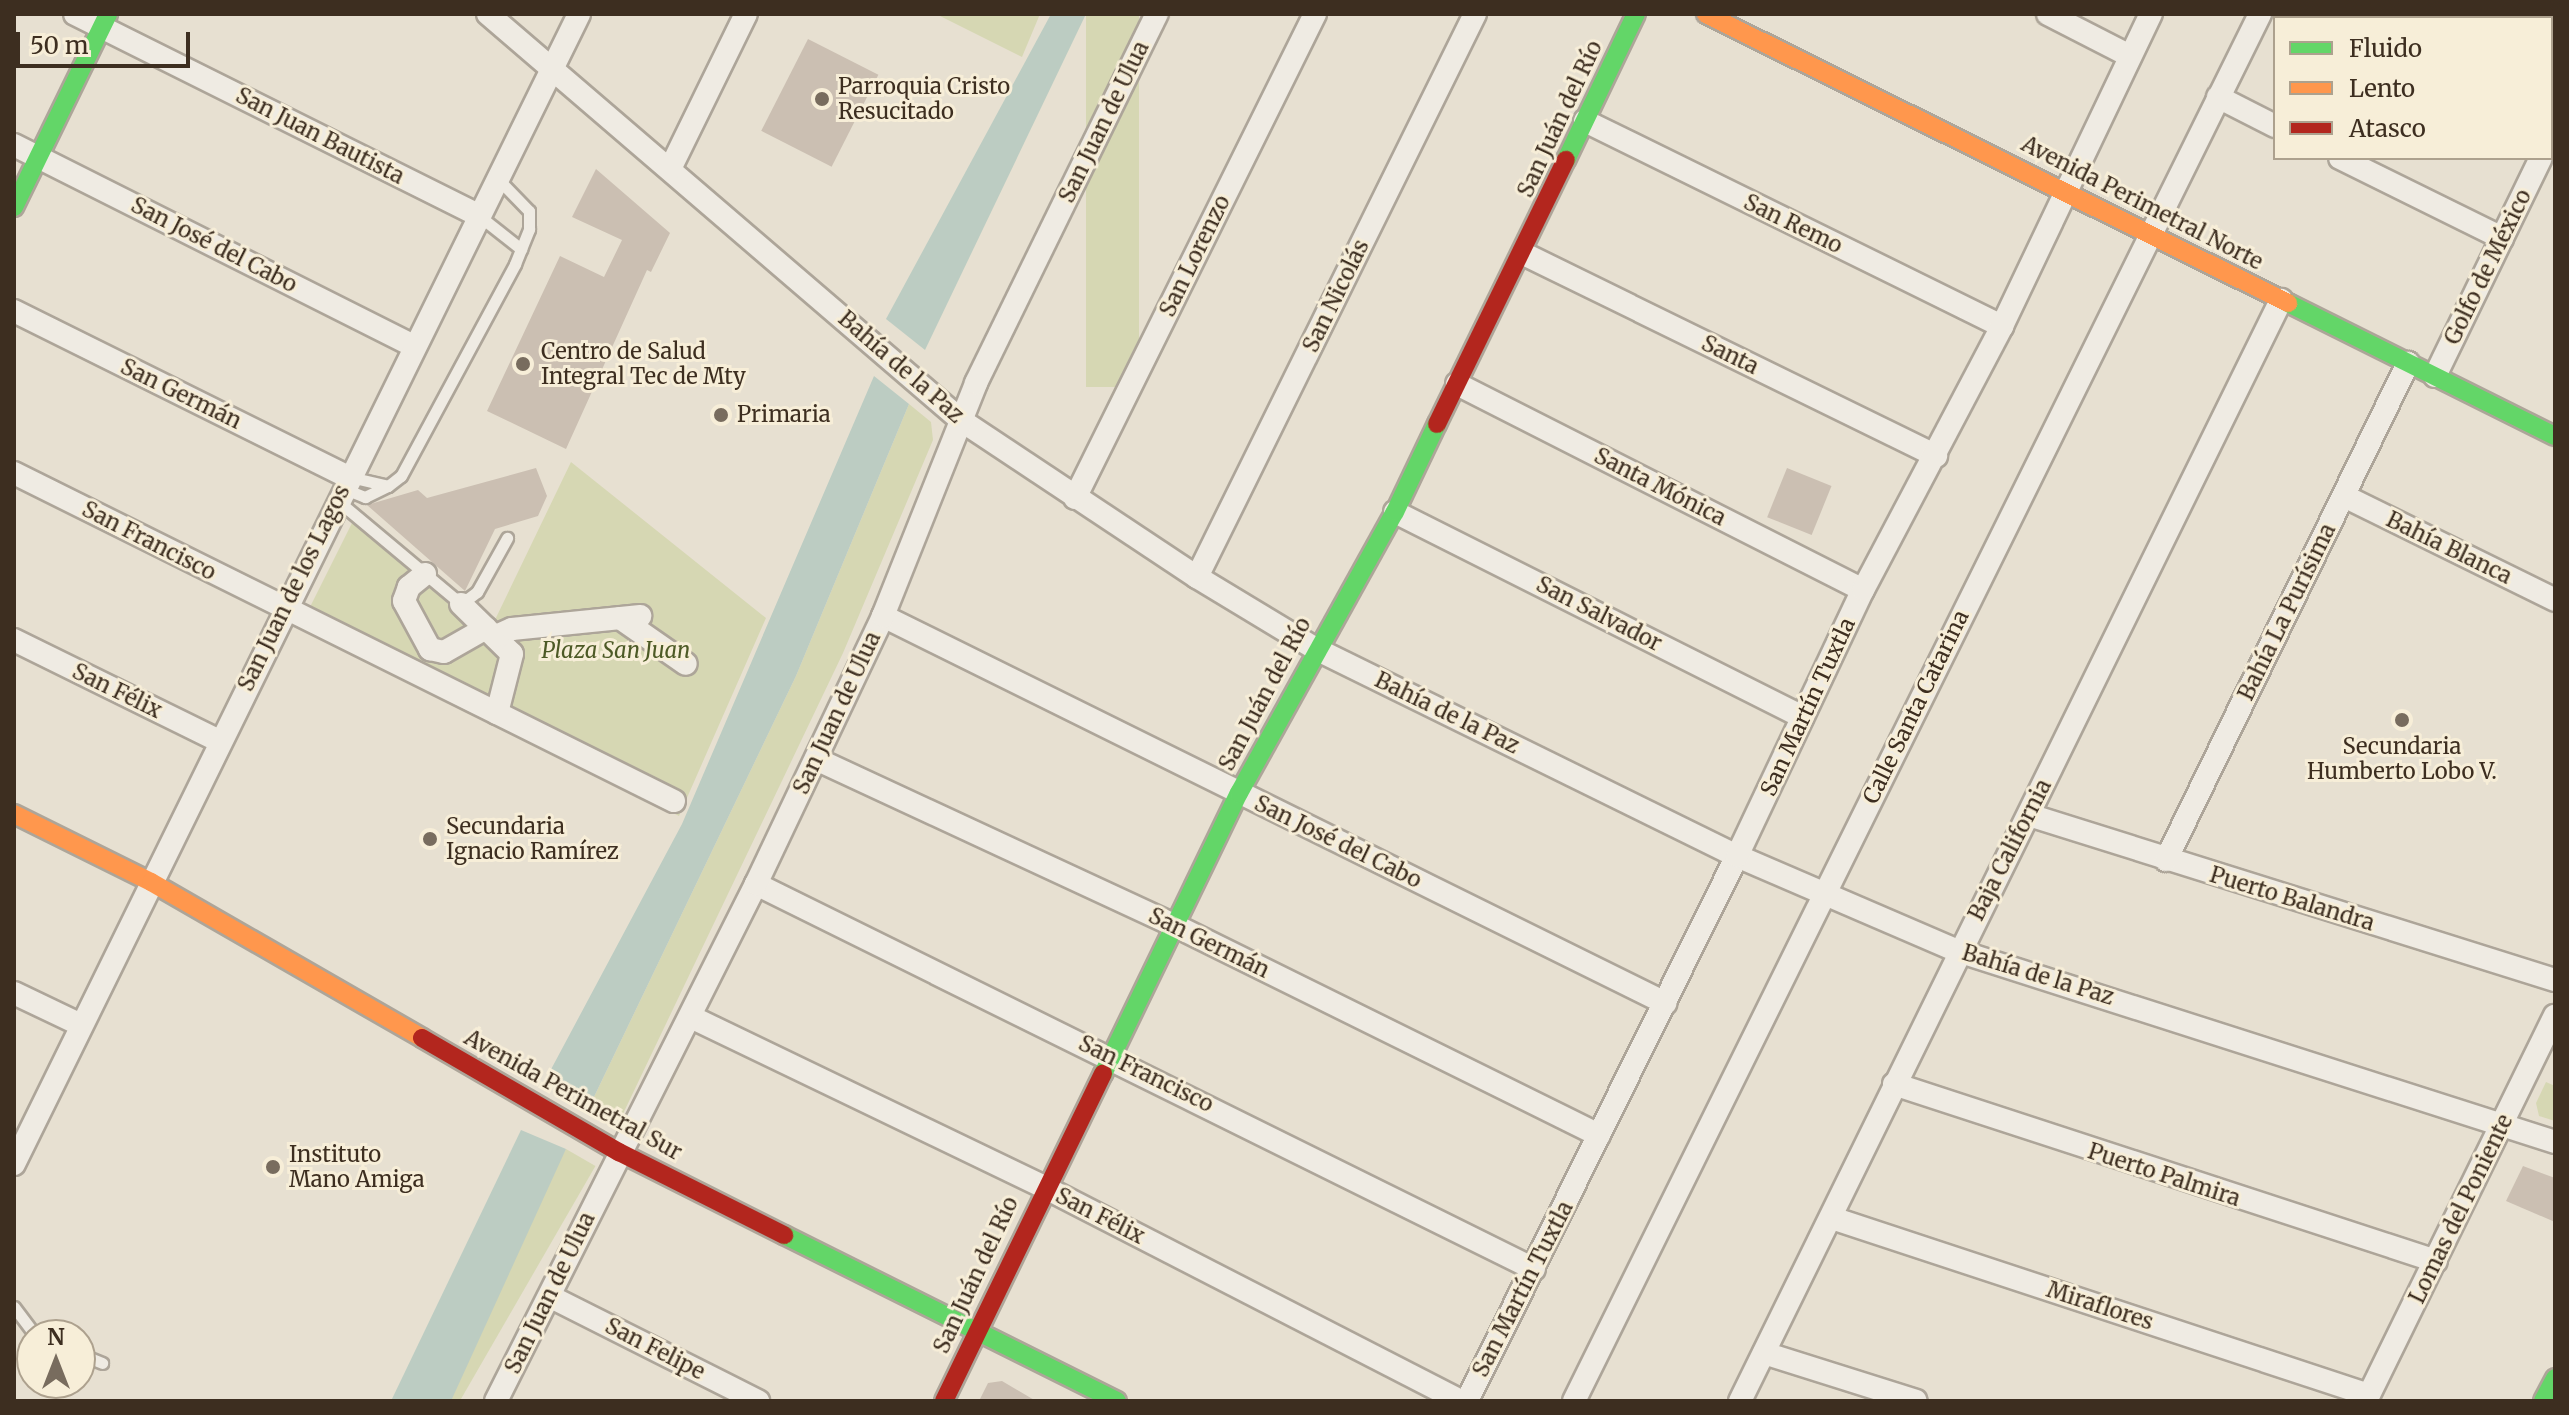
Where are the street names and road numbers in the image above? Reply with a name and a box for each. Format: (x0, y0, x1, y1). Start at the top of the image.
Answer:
street label: San Juán del Río (1512, 36, 1608, 202)
street label: San Juan de Ulua (1054, 37, 1154, 207)
street label: San Juan Bautista (231, 82, 409, 190)
street label: Avenida Perimetral Norte (2017, 131, 2267, 275)
street label: Golfo de México (2439, 185, 2537, 349)
street label: San Remo (1739, 189, 1847, 259)
street label: San Lorenzo (1154, 191, 1236, 321)
street label: San José del Cabo (127, 192, 301, 298)
street label: San Nicolás (1297, 235, 1375, 357)
street label: Bahía de la Paz (833, 305, 969, 429)
street label: Santa (1697, 330, 1763, 380)
street label: San Germán (116, 353, 246, 435)
street label: Santa Mónica (1590, 443, 1730, 531)
street label: San Juan de los Lagos (233, 481, 355, 695)
street label: San Francisco (78, 496, 220, 586)
street label: Bahía Blanca (2382, 506, 2516, 590)
street label: Bahía La Purísima (2233, 519, 2341, 705)
street label: San Salvador (1532, 571, 1666, 657)
street label: Calle Santa Catarina (1858, 606, 1974, 808)
street label: San Juán del Río (1213, 613, 1317, 775)
street label: San Martín Tuxtla (1755, 614, 1861, 800)
street label: San Juan de Ulua (788, 628, 886, 798)
street label: San Félix (68, 658, 166, 724)
street label: Bahía de la Paz (1371, 667, 1523, 759)
street label: Baja California (1963, 775, 2057, 925)
street label: San José del Cabo (1250, 790, 1426, 894)
street label: Puerto Balandra (2207, 861, 2377, 937)
street label: San Germán (1144, 902, 1274, 984)
street label: Bahía de la Paz (1959, 939, 2117, 1011)
street label: Avenida Perimetral Sur (460, 1024, 686, 1166)
street label: San Francisco (1074, 1030, 1218, 1118)
street label: Lomas del Poniente (2404, 1110, 2518, 1308)
street label: Puerto Palmira (2085, 1138, 2243, 1212)
street label: San Félix (1051, 1182, 1149, 1250)
street label: San Juán del Río (928, 1192, 1024, 1358)
street label: San Martín Tuxtla (1467, 1197, 1579, 1381)
street label: San Juan de Ulua (500, 1208, 600, 1378)
street label: Miraflores (2043, 1276, 2157, 1336)
street label: San Felipe (601, 1313, 709, 1385)

